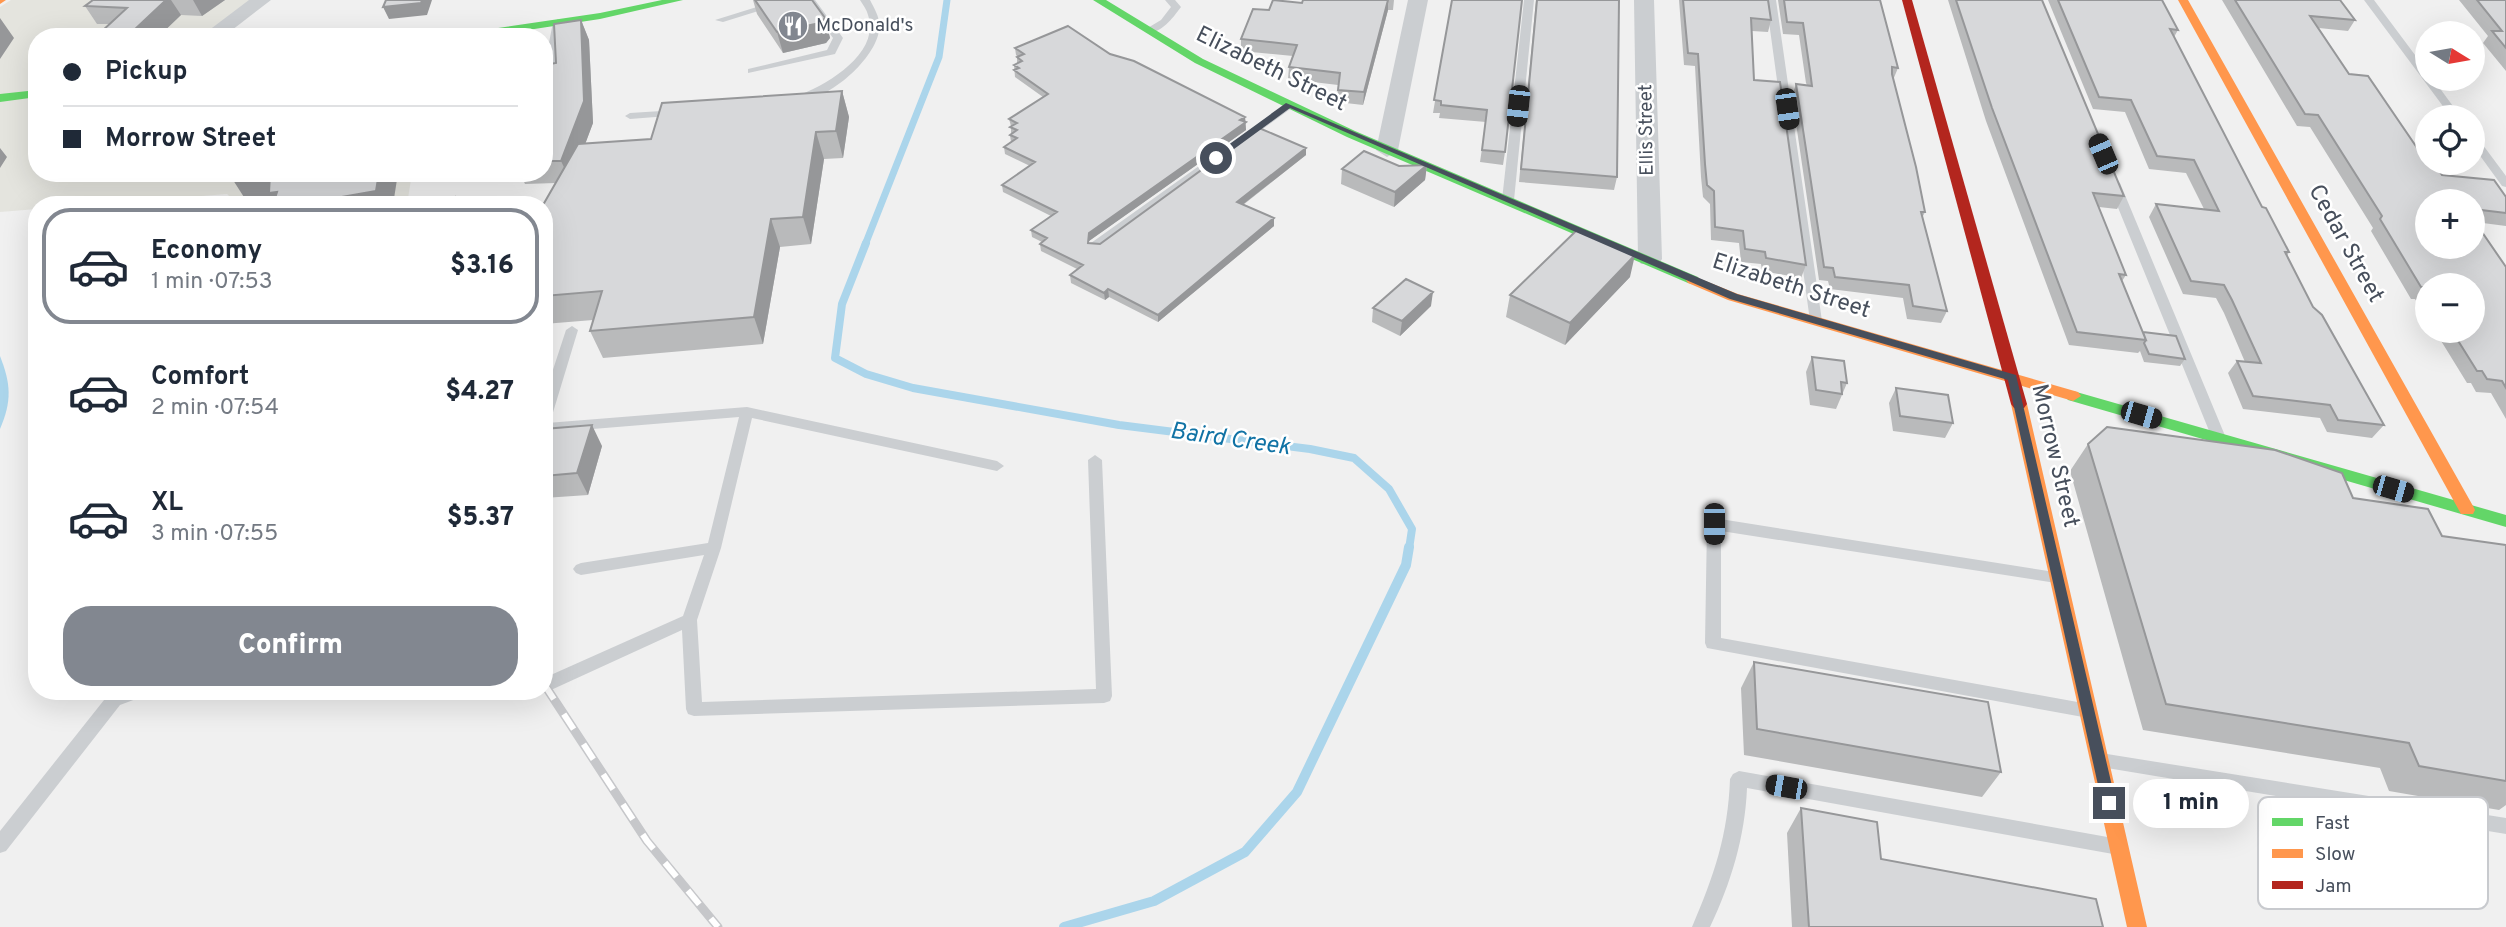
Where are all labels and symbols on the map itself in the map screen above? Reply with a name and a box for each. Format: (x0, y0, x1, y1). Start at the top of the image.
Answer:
restaurant icon: McDonald's (776, 9, 810, 43)
place label: McDonald's (816, 14, 914, 38)
street label: Elizabeth Street (1191, 21, 1351, 119)
north arrow (2415, 21, 2485, 91)
car (1506, 84, 1531, 128)
street label: Ellis Street (1634, 84, 1660, 176)
car (1774, 87, 1801, 131)
car (2086, 131, 2121, 177)
route start (1200, 142, 1232, 174)
street label: Cedar Street (2301, 180, 2389, 308)
street label: Elizabeth Street (1708, 248, 1874, 326)
street label: Morrow Street (2023, 381, 2085, 531)
car (2118, 399, 2165, 431)
water label: Baird Creek (1168, 417, 1293, 463)
car (2370, 473, 2417, 505)
car (1704, 503, 1725, 545)
car (1764, 773, 1809, 801)
callout: 1 min (2134, 778, 2249, 828)
route end (2093, 787, 2125, 819)
legend (2258, 797, 2488, 909)
text: Fast (2315, 812, 2350, 836)
text: Slow (2315, 843, 2355, 867)
text: Jam (2315, 875, 2352, 899)

